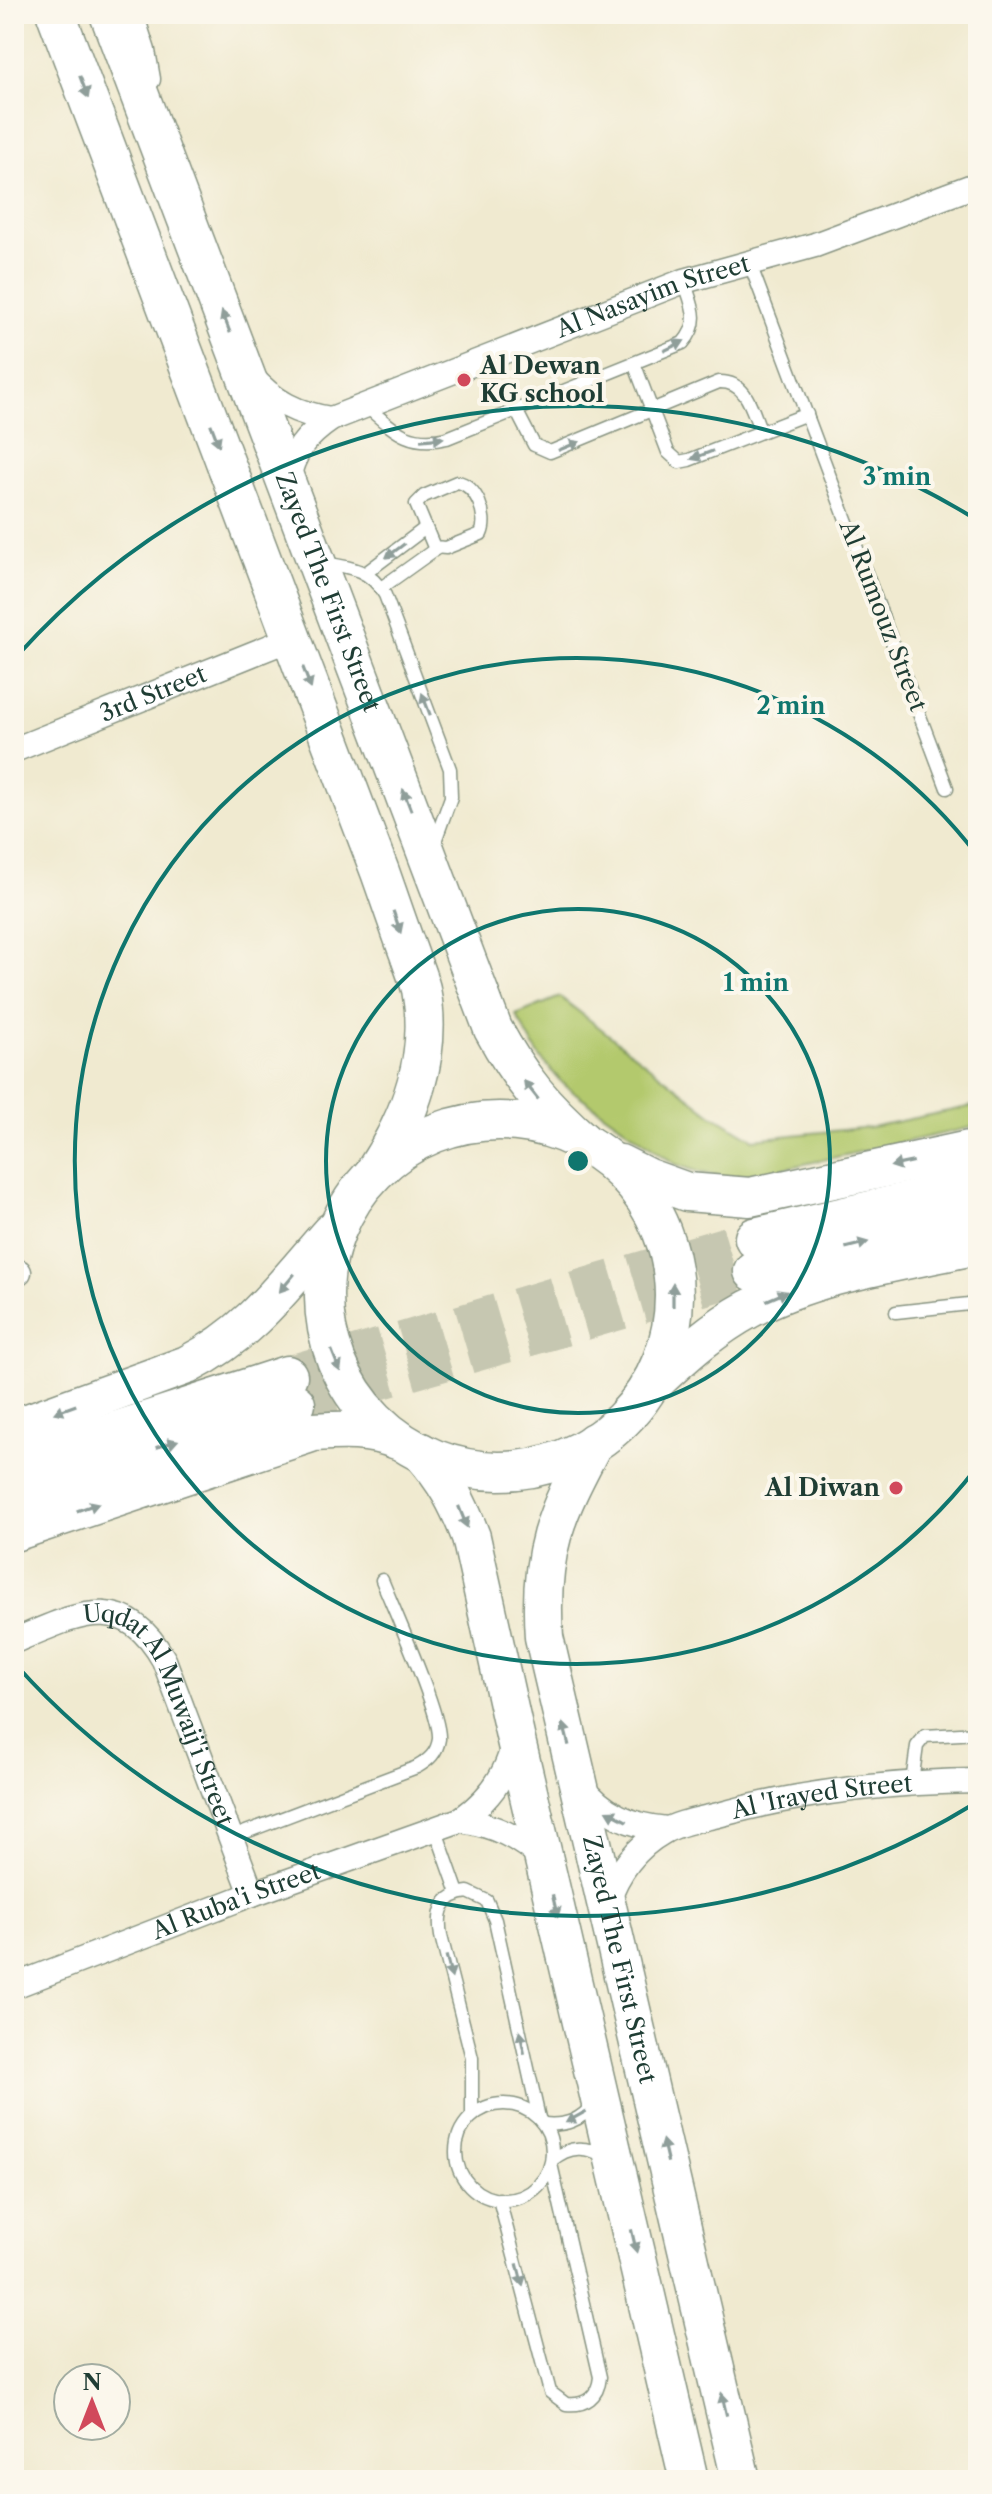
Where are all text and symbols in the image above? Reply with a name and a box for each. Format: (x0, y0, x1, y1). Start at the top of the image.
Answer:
one-way arrow (78, 75, 91, 99)
street label: Al Nasayim Street (551, 249, 753, 344)
one-way arrow (219, 309, 232, 333)
one-way arrow (662, 339, 685, 353)
place label: Al Dewan KG school (479, 351, 604, 408)
marker: Al Dewan KG school (455, 371, 473, 389)
one-way arrow (209, 423, 222, 447)
one-way arrow (420, 432, 445, 445)
one-way arrow (557, 439, 581, 452)
one-way arrow (690, 449, 714, 462)
text: 3 min (863, 462, 932, 491)
street label: Zayed The First Street (270, 468, 387, 716)
street label: Al Rumouz Street (833, 515, 933, 716)
one-way arrow (385, 542, 406, 558)
street label: 3rd Street (96, 659, 211, 728)
one-way arrow (301, 666, 314, 690)
text: 2 min (756, 691, 826, 720)
one-way arrow (419, 692, 432, 716)
one-way arrow (400, 788, 413, 812)
one-way arrow (392, 910, 404, 934)
text: 1 min (723, 968, 789, 997)
one-way arrow (523, 1080, 540, 1100)
centre of rings (564, 1147, 592, 1175)
one-way arrow (889, 1158, 914, 1171)
one-way arrow (845, 1239, 870, 1251)
one-way arrow (279, 1273, 296, 1293)
one-way arrow (667, 1282, 679, 1307)
one-way arrow (765, 1289, 789, 1302)
one-way arrow (330, 1349, 343, 1373)
one-way arrow (53, 1403, 77, 1416)
one-way arrow (155, 1438, 179, 1450)
place label: Al Diwan (764, 1473, 881, 1502)
marker: Al Diwan (887, 1479, 905, 1497)
one-way arrow (76, 1500, 100, 1512)
one-way arrow (457, 1505, 470, 1529)
street label: Uqdat Al Muwaij'i Street (82, 1598, 240, 1830)
one-way arrow (559, 1722, 571, 1747)
street label: Al 'Irayed Street (727, 1768, 914, 1825)
one-way arrow (606, 1809, 628, 1823)
street label: Zayed The First Street (577, 1832, 663, 2087)
street label: Al Ruba'i Street (147, 1856, 325, 1946)
one-way arrow (549, 1894, 562, 1919)
one-way arrow (443, 1955, 455, 1980)
one-way arrow (515, 2029, 528, 2054)
one-way arrow (565, 2110, 587, 2124)
one-way arrow (658, 2138, 670, 2163)
one-way arrow (628, 2229, 641, 2254)
one-way arrow (514, 2262, 526, 2287)
north arrow (52, 2362, 132, 2442)
text: N (82, 2369, 102, 2396)
one-way arrow (717, 2391, 729, 2416)

